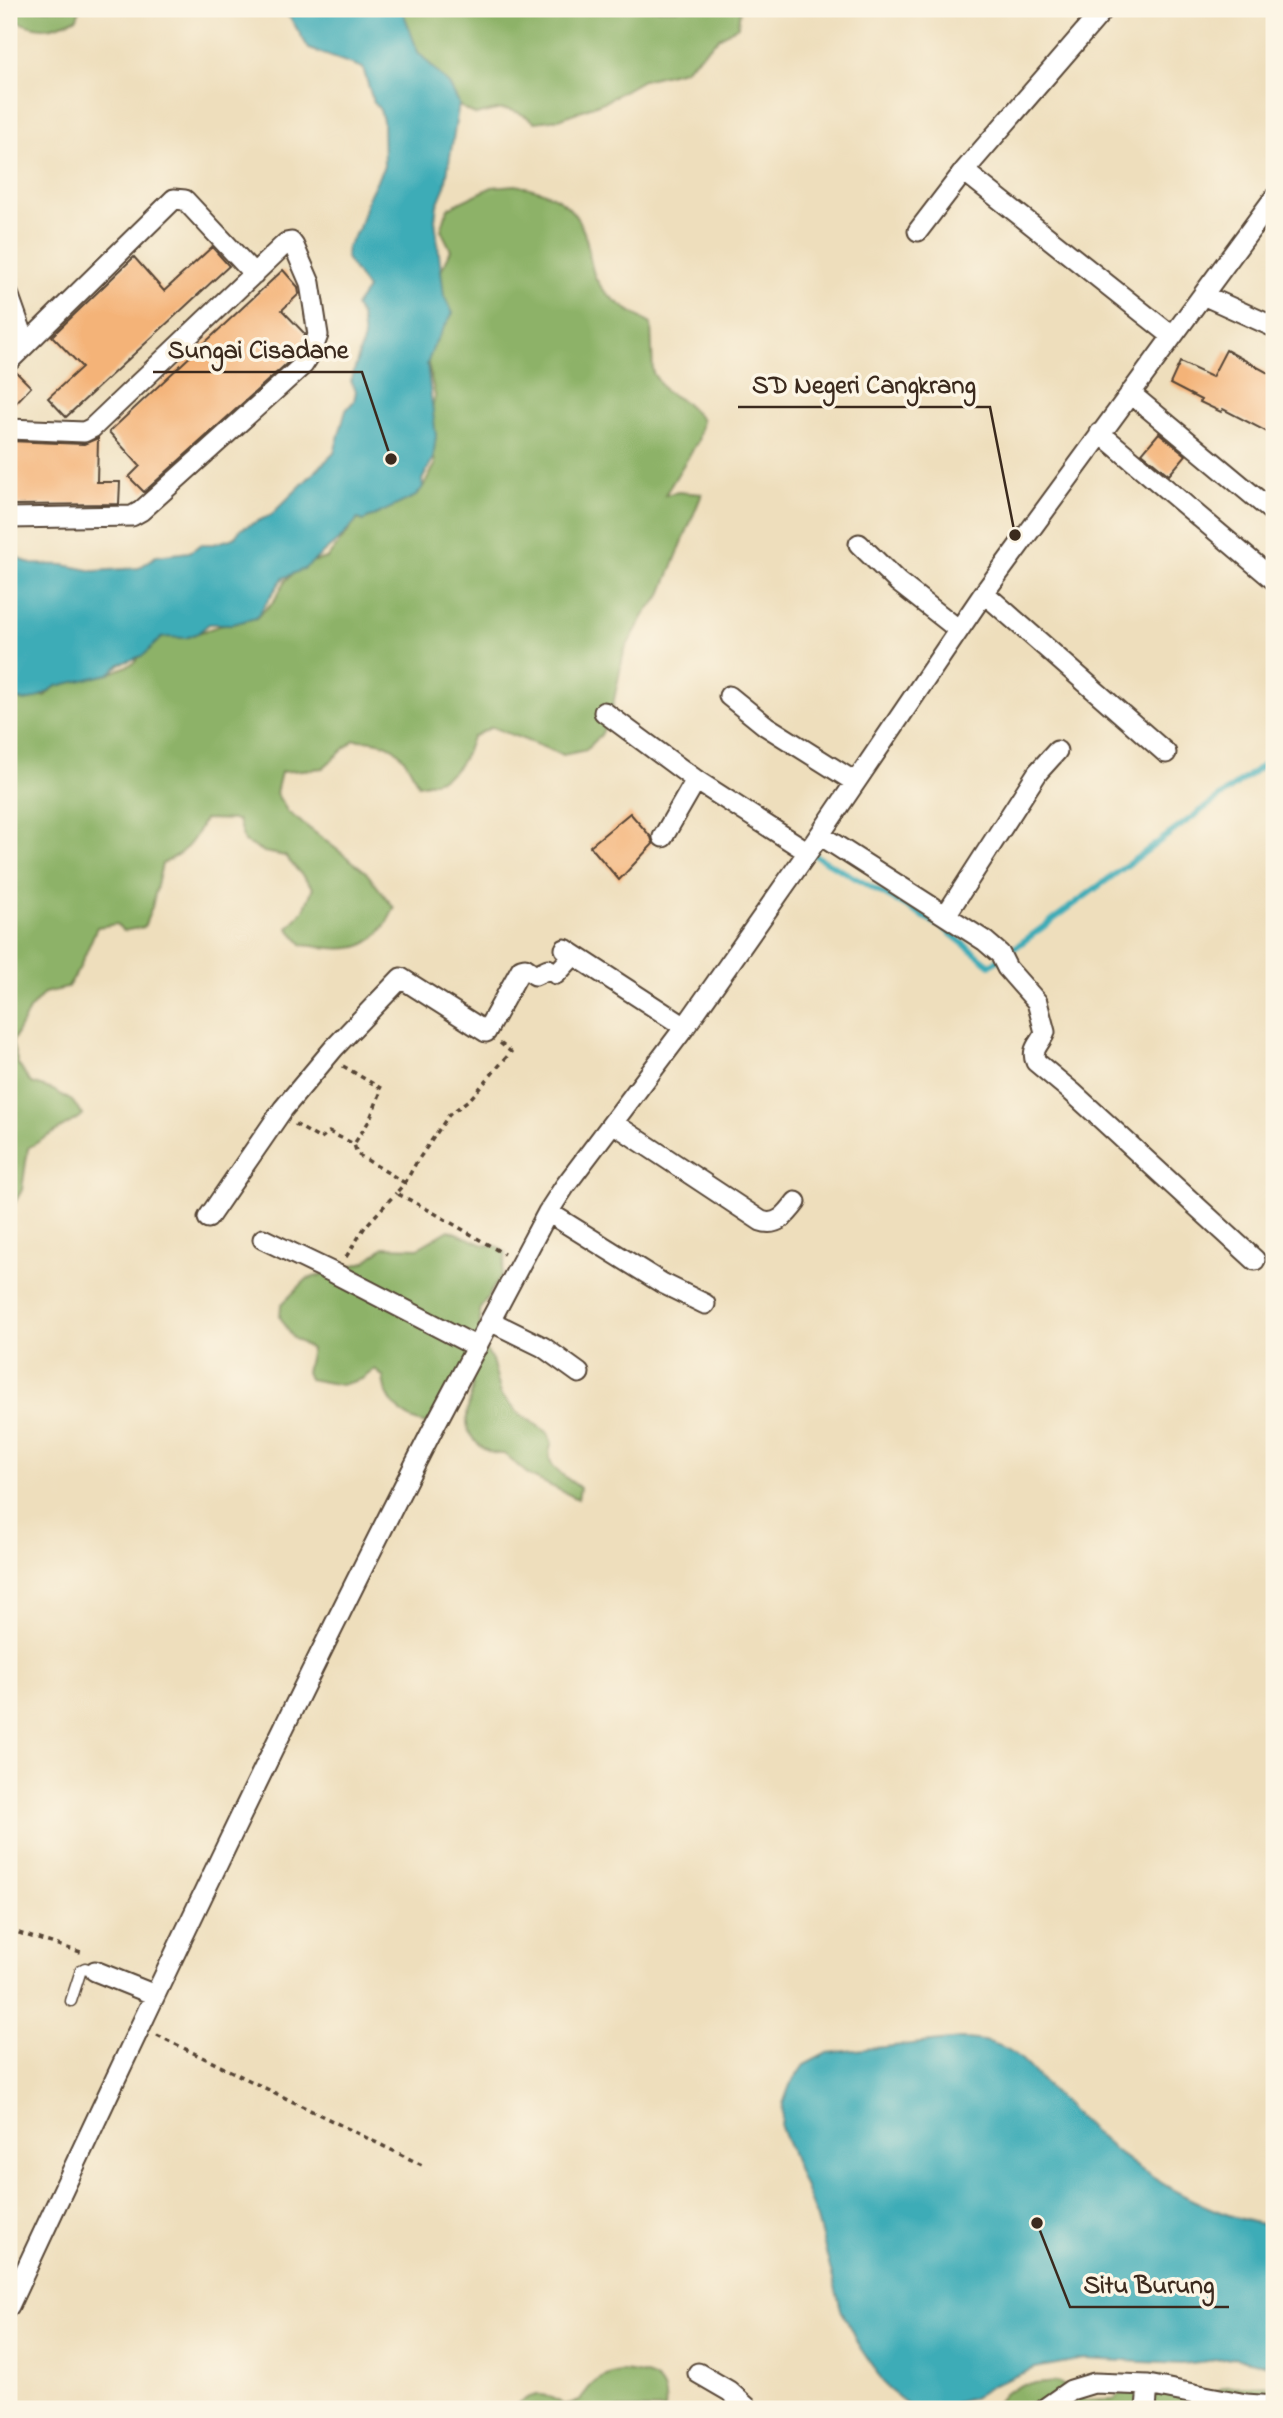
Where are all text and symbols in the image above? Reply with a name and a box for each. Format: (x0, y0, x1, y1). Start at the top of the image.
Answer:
callout: Sungai Cisadane (153, 325, 362, 372)
text: Sungai Cisadane (168, 333, 350, 372)
callout: SD Negeri Cangkrang (738, 360, 990, 407)
text: SD Negeri Cangkrang (752, 368, 976, 407)
callout: Situ Burung (1070, 2260, 1229, 2307)
text: Situ Burung (1083, 2268, 1215, 2307)

